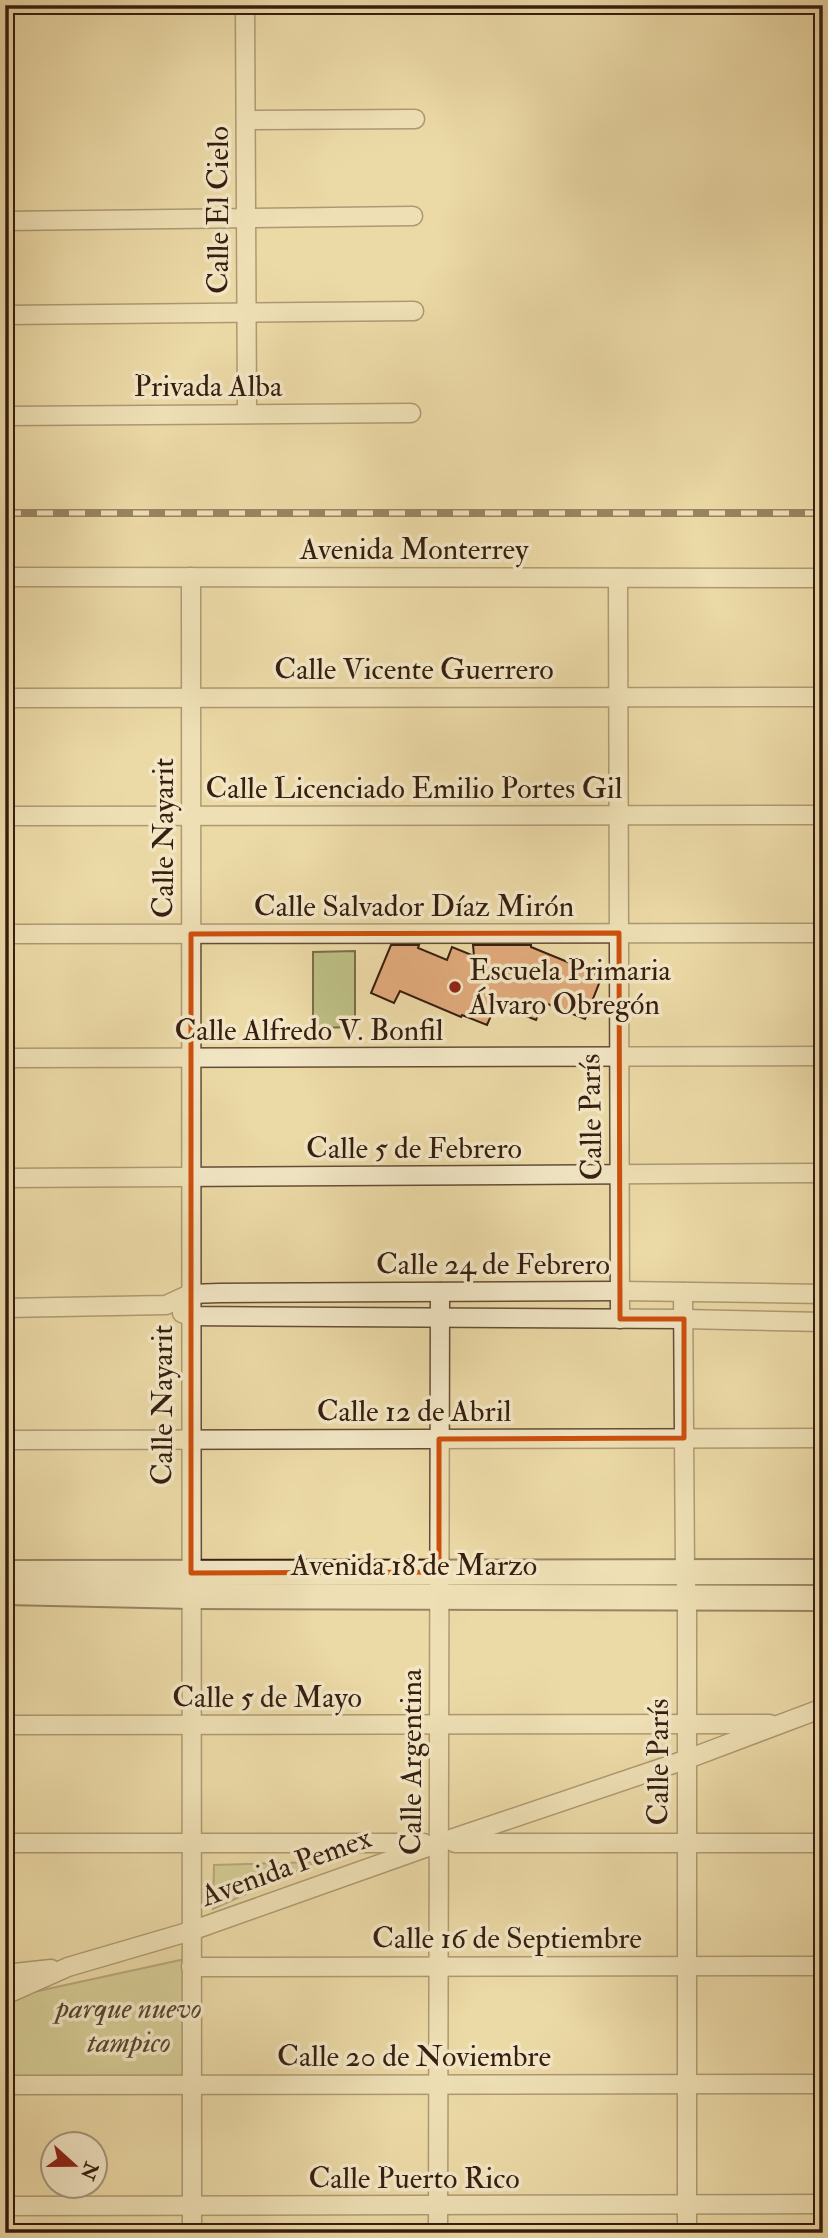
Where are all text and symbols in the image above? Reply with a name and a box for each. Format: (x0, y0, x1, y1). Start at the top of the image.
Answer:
street label: Calle El Cielo (200, 126, 237, 294)
street label: Privada Alba (134, 368, 283, 405)
street label: Avenida Monterrey (299, 531, 529, 568)
street label: Calle Vicente Guerrero (274, 651, 554, 688)
street label: Calle Nayarit (145, 757, 182, 918)
street label: Calle Licenciado Emilio Portes Gil (205, 770, 623, 807)
street label: Calle Salvador Díaz Mirón (254, 888, 574, 925)
place label: Escuela Primaria Álvaro Obregón (468, 952, 672, 1023)
marker: Escuela Primaria Álvaro Obregón (447, 979, 463, 995)
street label: Calle Alfredo V. Bonfil (175, 1012, 444, 1049)
street label: Calle París (571, 1053, 611, 1181)
street label: Calle 5 de Febrero (306, 1130, 522, 1167)
street label: Calle 24 de Febrero (376, 1246, 610, 1283)
street label: Calle Nayarit (144, 1324, 181, 1485)
street label: Calle 12 de Abril (317, 1393, 512, 1430)
street label: Avenida 18 de Marzo (290, 1547, 537, 1584)
street label: Calle Argentina (393, 1668, 430, 1855)
street label: Calle 5 de Mayo (172, 1679, 362, 1716)
street label: Calle París (640, 1699, 677, 1825)
street label: Avenida Pemex (195, 1819, 376, 1915)
street label: Calle 16 de Septiembre (372, 1920, 642, 1957)
park label: parque nuevo tampico (51, 1990, 202, 2061)
street label: Calle 20 de Noviembre (277, 2038, 551, 2075)
north arrow (38, 2130, 108, 2200)
text: N (74, 2158, 104, 2184)
street label: Calle Puerto Rico (308, 2160, 520, 2197)

